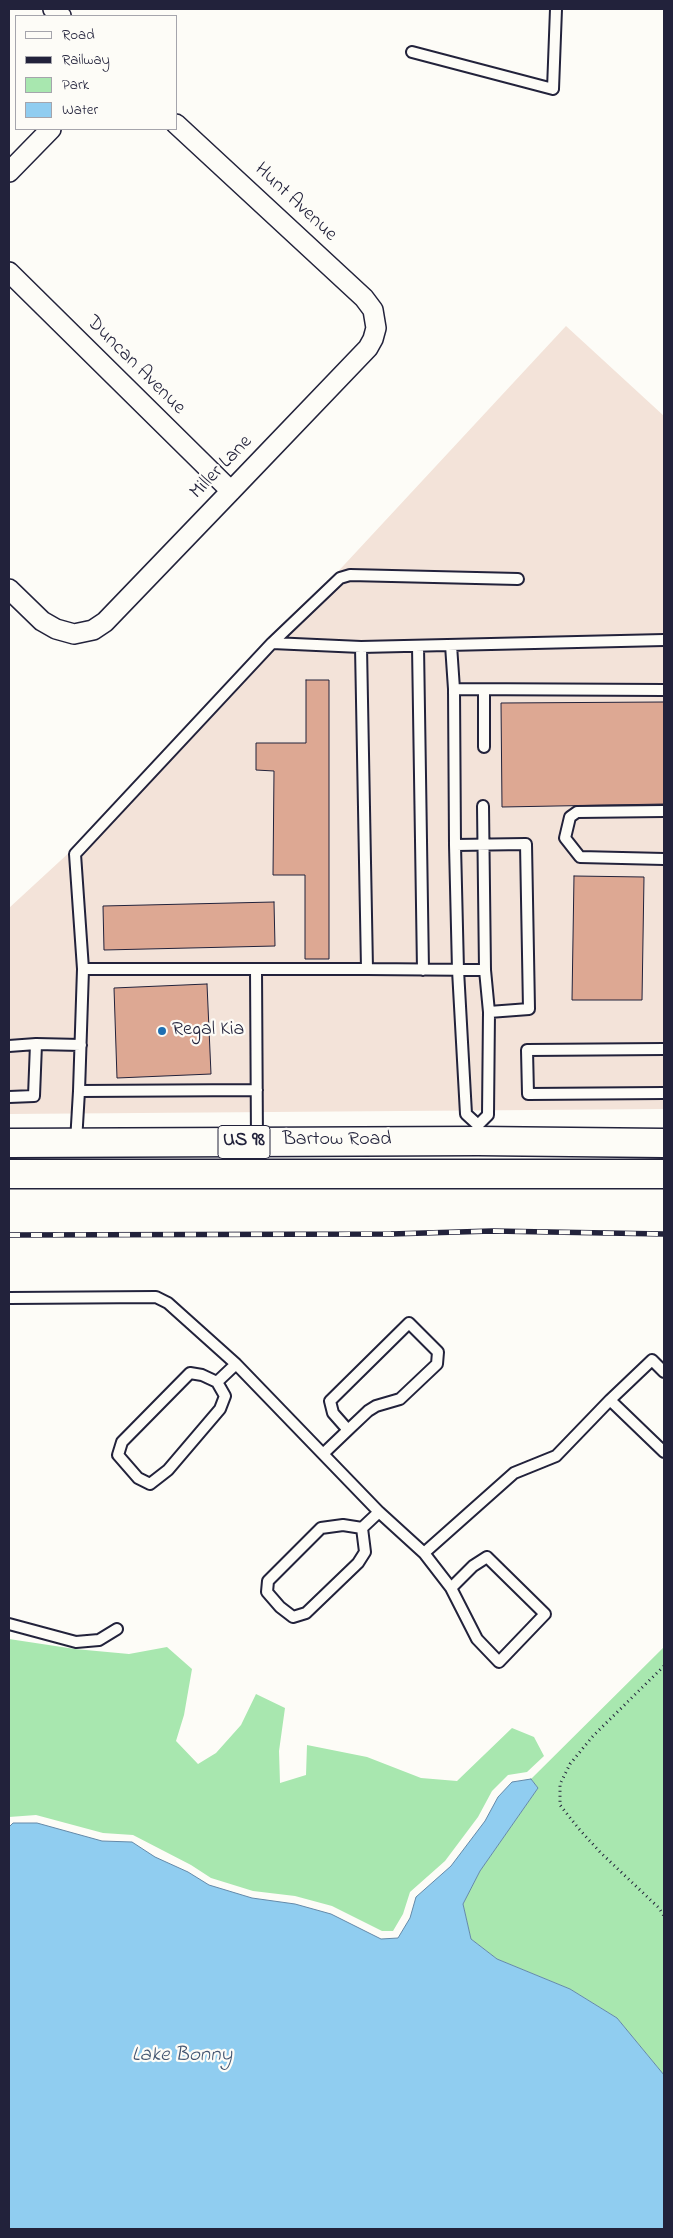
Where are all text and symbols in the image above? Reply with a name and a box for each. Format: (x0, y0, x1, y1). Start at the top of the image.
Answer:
legend (15, 15, 178, 130)
text: Road (62, 24, 95, 46)
text: Railway (62, 49, 110, 71)
text: Park (62, 74, 89, 96)
text: Water (62, 99, 98, 121)
street label: Hunt Avenue (249, 159, 341, 247)
street label: Duncan Avenue (80, 311, 190, 421)
street label: Miller Lane (186, 431, 258, 505)
place label: Regal Kia (172, 1019, 244, 1043)
marker: Regal Kia (156, 1025, 168, 1037)
road number: US 98 (218, 1126, 270, 1158)
street label: Bartow Road (282, 1129, 392, 1153)
water label: Lake Bonny (132, 2044, 232, 2070)

